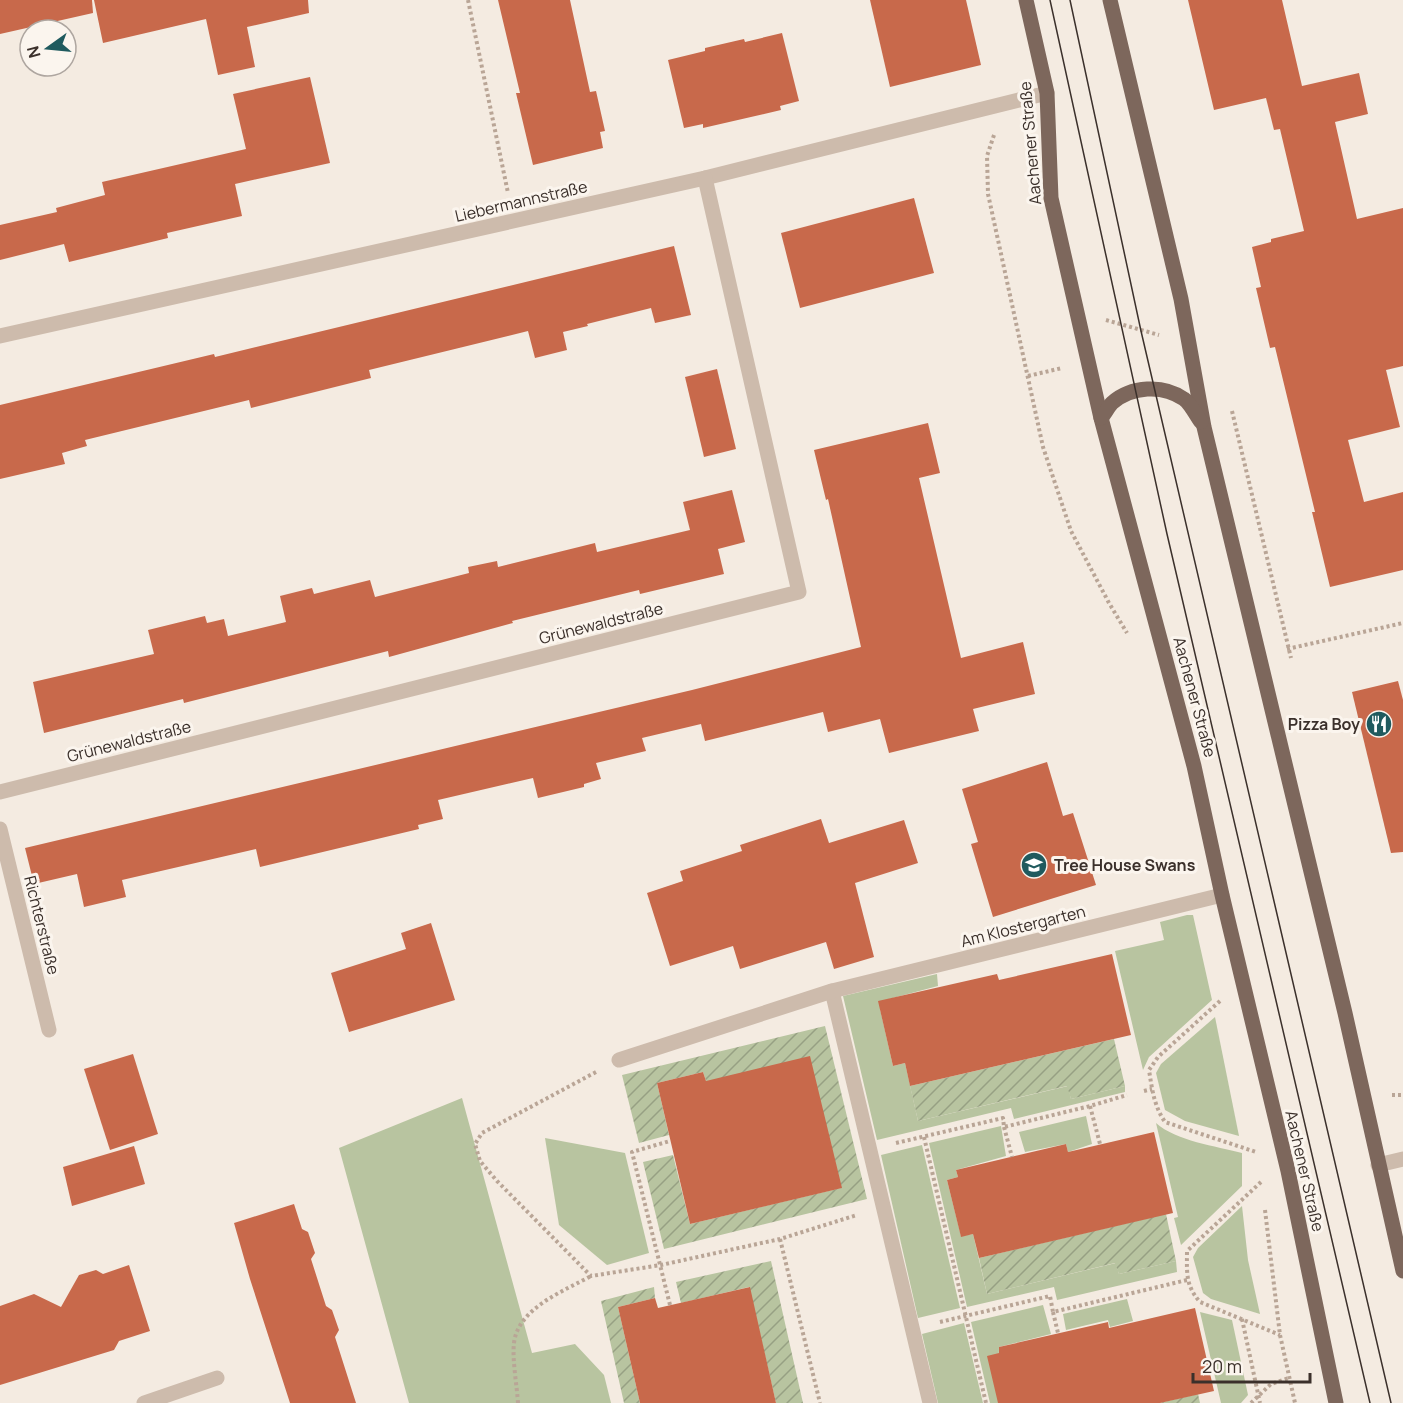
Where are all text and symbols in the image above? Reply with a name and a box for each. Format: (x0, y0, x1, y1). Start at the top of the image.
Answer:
north arrow (18, 18, 78, 78)
text: N (21, 43, 46, 60)
street label: Aachener Straße (1014, 80, 1046, 206)
street label: Liebermannstraße (453, 175, 589, 227)
street label: Grünewaldstraße (537, 597, 665, 649)
street label: Aachener Straße (1168, 634, 1222, 760)
restaurant icon: Pizza Boy (1364, 709, 1394, 739)
place label: Pizza Boy (1288, 713, 1360, 735)
street label: Grünewaldstraße (65, 715, 193, 767)
school or university icon: Tree House Swans (1019, 850, 1049, 880)
place label: Tree House Swans (1054, 854, 1196, 876)
street label: Richterstraße (19, 873, 65, 977)
street label: Am Klostergarten (958, 900, 1088, 952)
street label: Aachener Straße (1280, 1108, 1330, 1234)
scale bar (1193, 1346, 1310, 1384)
text: 20 m (1202, 1354, 1242, 1378)

